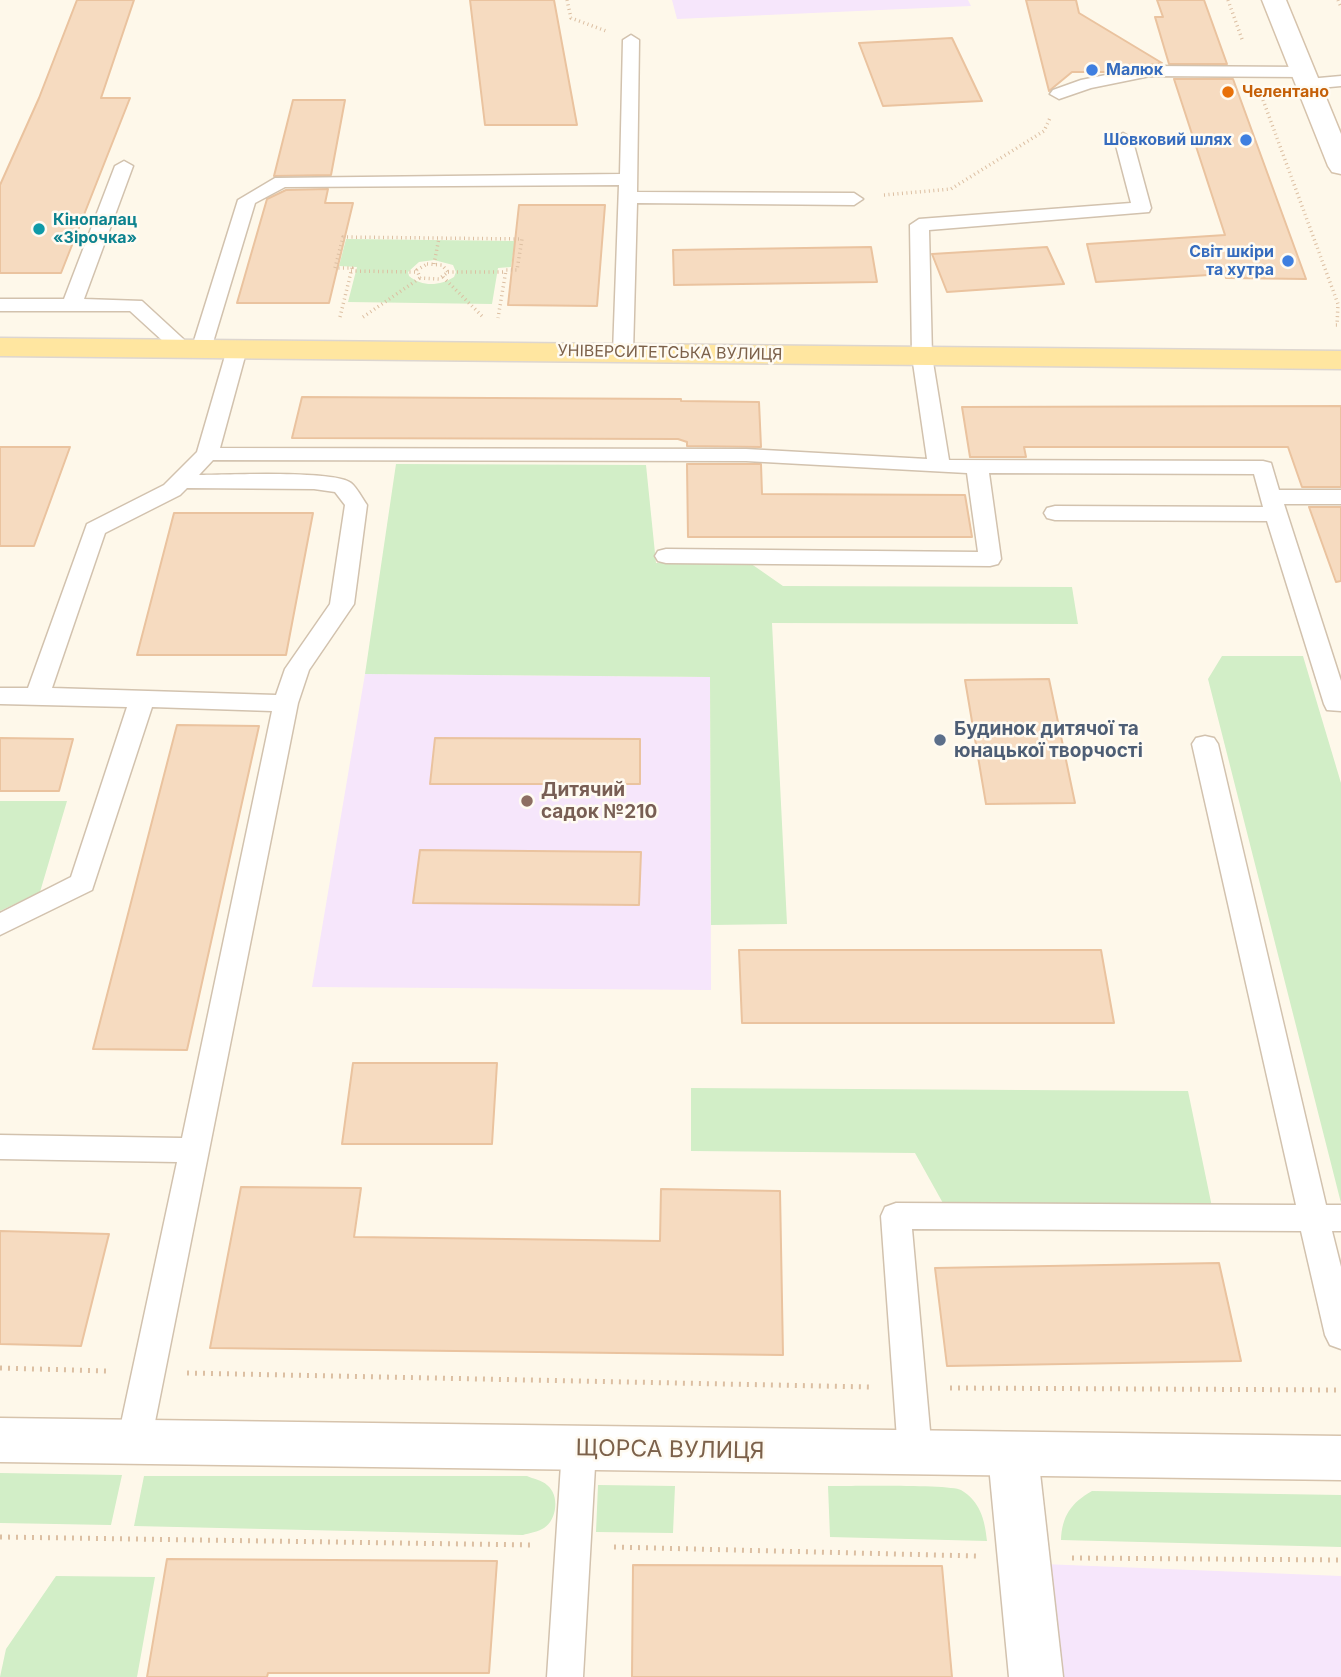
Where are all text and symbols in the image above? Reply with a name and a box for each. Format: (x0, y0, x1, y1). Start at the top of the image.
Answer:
place label: Малюк (1106, 60, 1163, 80)
marker: Малюк (1084, 62, 1100, 78)
place label: Челентано (1242, 82, 1329, 102)
marker: Челентано (1220, 84, 1236, 100)
place label: Шовковий шлях (1103, 130, 1232, 150)
marker: Шовковий шлях (1238, 132, 1254, 148)
place label: Кінопалац «Зірочка» (53, 210, 137, 248)
marker: Кінопалац «Зірочка» (31, 221, 47, 237)
place label: Світ шкіри та хутра (1189, 242, 1274, 280)
marker: Світ шкіри та хутра (1280, 253, 1296, 269)
street label: УНІВЕРСИТЕТСЬКА ВУЛИЦЯ (557, 341, 783, 365)
place label: Будинок дитячої та юнацької творчості (954, 718, 1143, 762)
marker: Будинок дитячої та юнацької творчості (932, 732, 948, 748)
place label: Дитячий садок №210 (541, 779, 657, 823)
marker: Дитячий садок №210 (519, 793, 535, 809)
street label: ЩОРСА ВУЛИЦЯ (575, 1435, 765, 1465)

